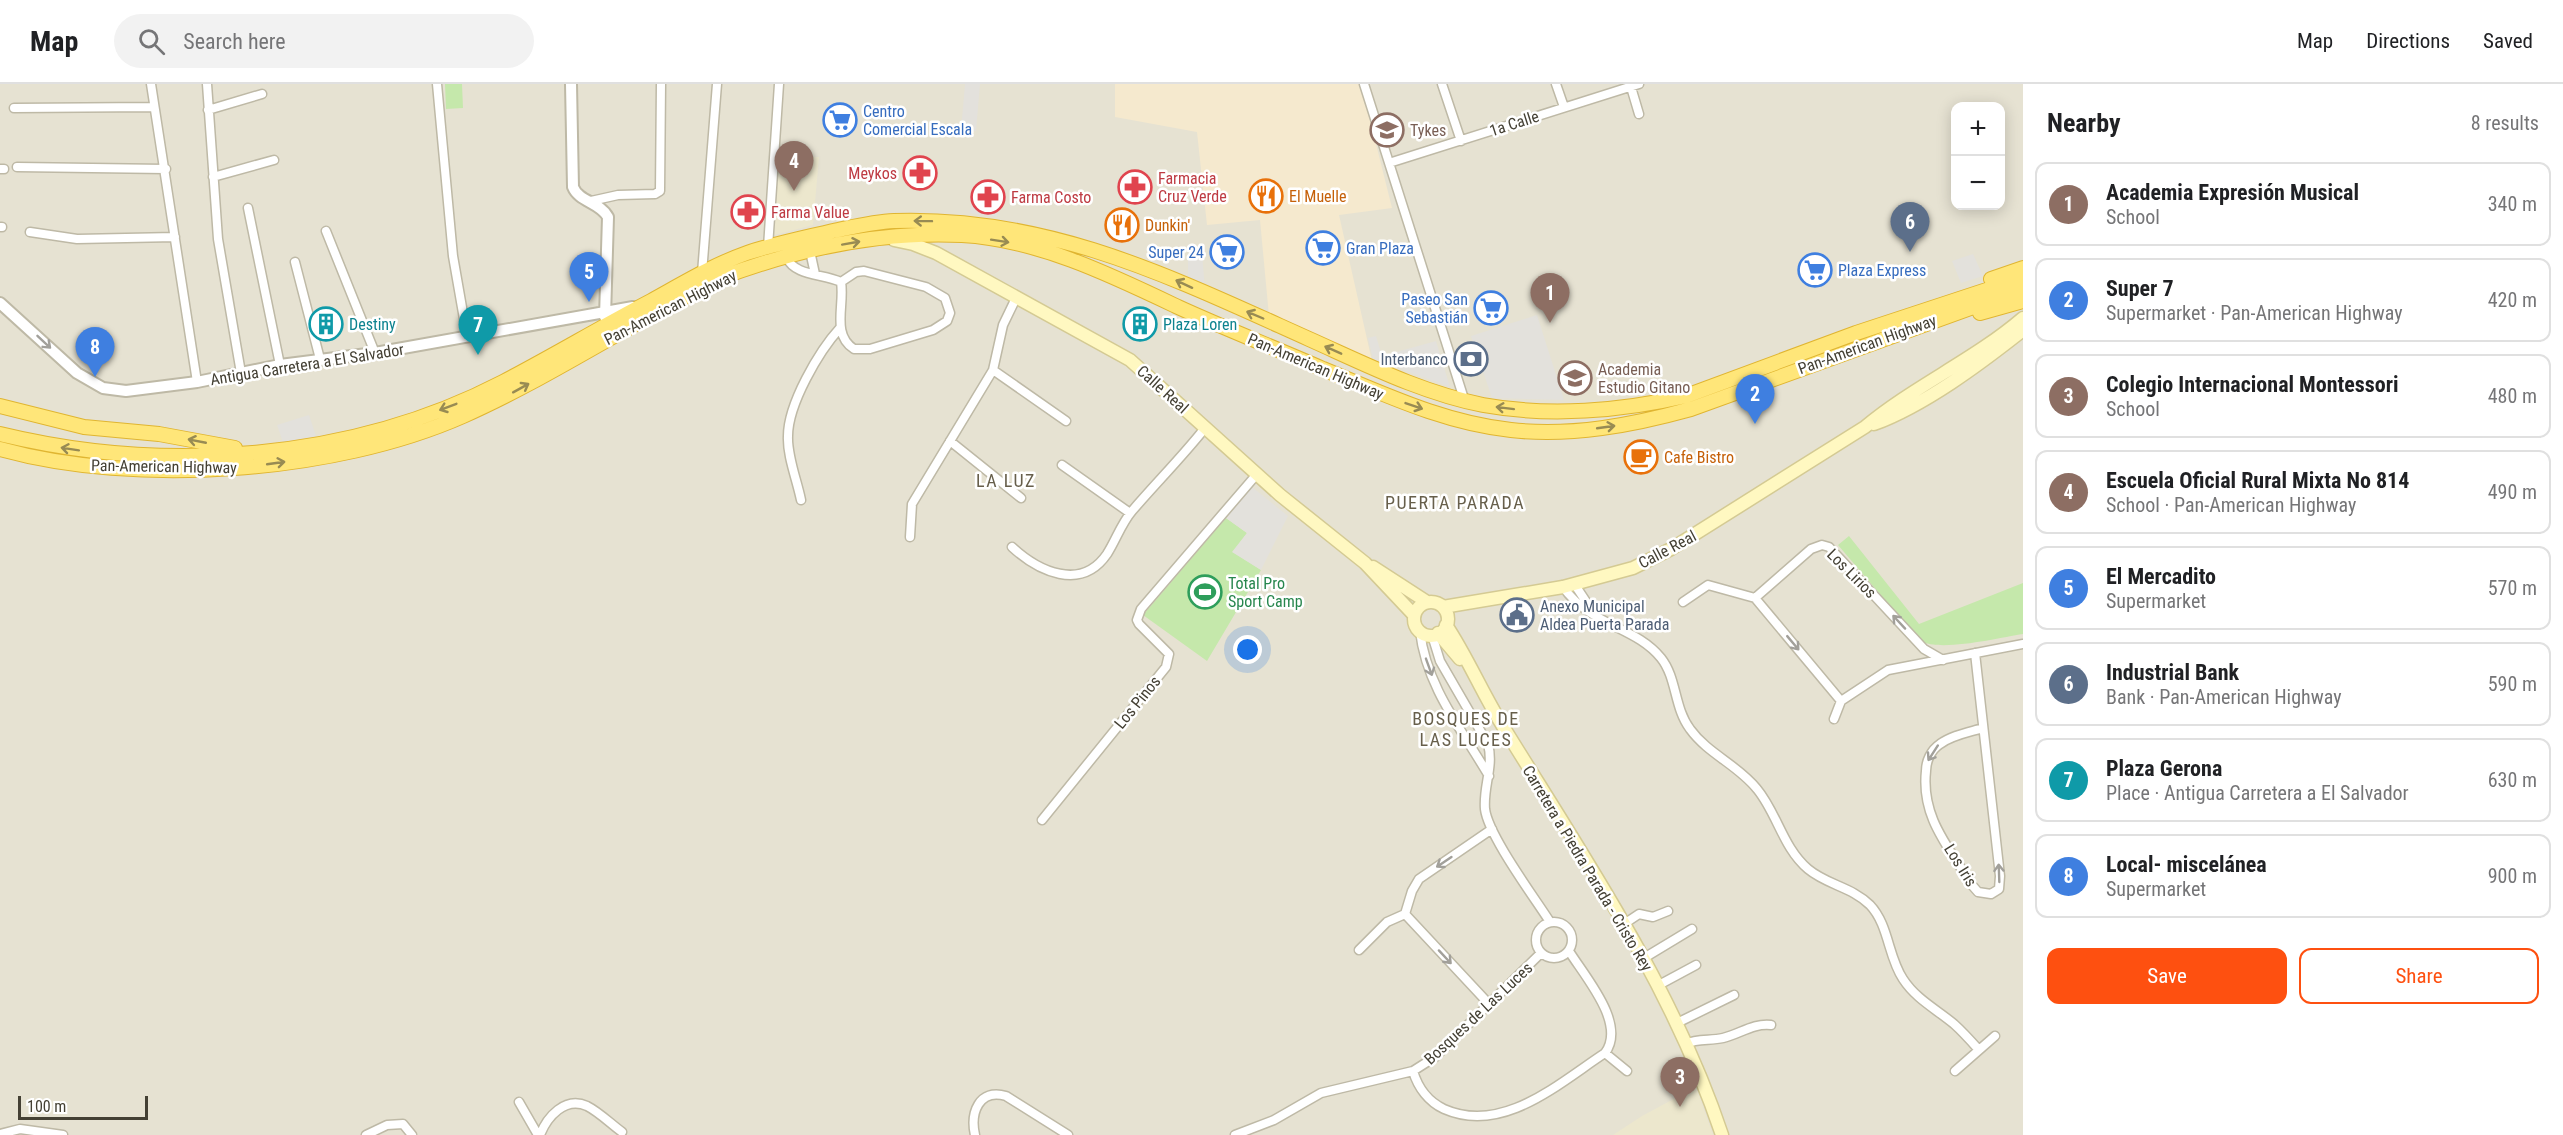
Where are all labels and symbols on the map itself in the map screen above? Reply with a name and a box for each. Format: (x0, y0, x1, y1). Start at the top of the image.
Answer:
supermarket icon: Centro Comercial Escala (822, 102, 858, 138)
place label: Centro Comercial Escala (863, 102, 972, 139)
street label: 1a Calle (1487, 107, 1541, 140)
school or university icon: Tykes (1369, 112, 1405, 148)
place label: Tykes (1410, 121, 1446, 140)
pin: 4 (774, 141, 814, 191)
pharmacy icon: Meykos (902, 155, 938, 191)
place label: Meykos (848, 164, 897, 183)
pharmacy icon: Farmacia Cruz Verde (1117, 169, 1153, 205)
place label: Farmacia Cruz Verde (1158, 169, 1227, 206)
restaurant icon: El Muelle (1248, 178, 1284, 214)
pharmacy icon: Farma Costo (970, 179, 1006, 215)
place label: El Muelle (1289, 187, 1346, 206)
place label: Farma Costo (1011, 188, 1091, 207)
pharmacy icon: Farma Value (730, 194, 766, 230)
pin: 6 (1890, 202, 1930, 252)
place label: Farma Value (771, 203, 850, 222)
restaurant icon: Dunkin' (1104, 207, 1140, 243)
one-way arrow (913, 216, 933, 227)
place label: Dunkin' (1145, 216, 1190, 235)
supermarket icon: Gran Plaza (1305, 230, 1341, 266)
supermarket icon: Super 24 (1209, 234, 1245, 270)
one-way arrow (989, 235, 1009, 246)
one-way arrow (840, 237, 860, 248)
place label: Gran Plaza (1346, 239, 1414, 258)
place label: Super 24 (1148, 243, 1204, 262)
pin: 5 (570, 252, 608, 302)
supermarket icon: Plaza Express (1797, 252, 1833, 288)
place label: Plaza Express (1838, 261, 1926, 280)
street label: Pan-American Highway (601, 266, 740, 349)
pin: 1 (1530, 274, 1570, 323)
one-way arrow (1176, 278, 1194, 290)
place label: Paseo San Sebastián (1401, 290, 1468, 327)
supermarket icon: Paseo San Sebastián (1473, 290, 1509, 326)
building icon: Destiny (308, 306, 344, 342)
pin: 7 (458, 306, 498, 355)
building icon: Plaza Loren (1122, 306, 1158, 342)
one-way arrow (1246, 309, 1264, 320)
street label: Pan-American Highway (1795, 310, 1939, 378)
place label: Destiny (349, 315, 396, 334)
place label: Plaza Loren (1163, 315, 1237, 334)
pin: 8 (76, 328, 115, 377)
street label: Pan-American Highway (1245, 329, 1387, 404)
one-way arrow (36, 335, 51, 349)
street label: Antigua Carretera a El Salvador (209, 340, 405, 389)
bank icon: Interbanco (1453, 341, 1489, 377)
one-way arrow (1325, 343, 1343, 355)
place label: Interbanco (1380, 350, 1448, 369)
school or university icon: Academia Estudio Gitano (1557, 360, 1593, 396)
place label: Academia Estudio Gitano (1598, 360, 1690, 397)
street label: Calle Real (1133, 361, 1192, 417)
pin: 2 (1736, 374, 1774, 424)
one-way arrow (511, 382, 529, 393)
one-way arrow (1404, 401, 1423, 412)
one-way arrow (439, 402, 457, 413)
one-way arrow (1496, 402, 1516, 413)
one-way arrow (1595, 421, 1615, 432)
one-way arrow (188, 435, 208, 446)
cafe icon: Cafe Bistro (1623, 439, 1659, 475)
one-way arrow (61, 443, 80, 454)
place label: Cafe Bistro (1664, 448, 1734, 467)
street label: Pan-American Highway (91, 456, 237, 477)
one-way arrow (266, 457, 285, 468)
district label: LA LUZ (976, 470, 1036, 491)
district label: PUERTA PARADA (1385, 492, 1525, 513)
street label: Calle Real (1635, 526, 1699, 573)
street label: Los Lirios (1823, 545, 1880, 602)
sports icon: Total Pro Sport Camp (1187, 574, 1223, 610)
place label: Total Pro Sport Camp (1228, 574, 1303, 611)
public building icon: Anexo Municipal Aldea Puerta Parada (1499, 597, 1535, 633)
place label: Anexo Municipal Aldea Puerta Parada (1540, 597, 1669, 634)
one-way arrow (1892, 615, 1906, 630)
your location (1233, 635, 1262, 664)
one-way arrow (1786, 635, 1800, 650)
one-way arrow (1424, 657, 1435, 676)
street label: Los Pinos (1110, 672, 1164, 732)
district label: BOSQUES DE LAS LUCES (1412, 708, 1520, 750)
one-way arrow (1926, 745, 1939, 762)
street label: Carretera a Piedra Parada - Cristo Rey (1519, 762, 1657, 975)
street label: Los Iris (1940, 841, 1981, 890)
one-way arrow (1436, 856, 1452, 868)
one-way arrow (1994, 863, 2005, 883)
one-way arrow (1438, 949, 1452, 964)
street label: Bosques de Las Luces (1420, 958, 1536, 1068)
pin: 3 (1660, 1058, 1700, 1107)
scale bar (18, 1093, 148, 1120)

